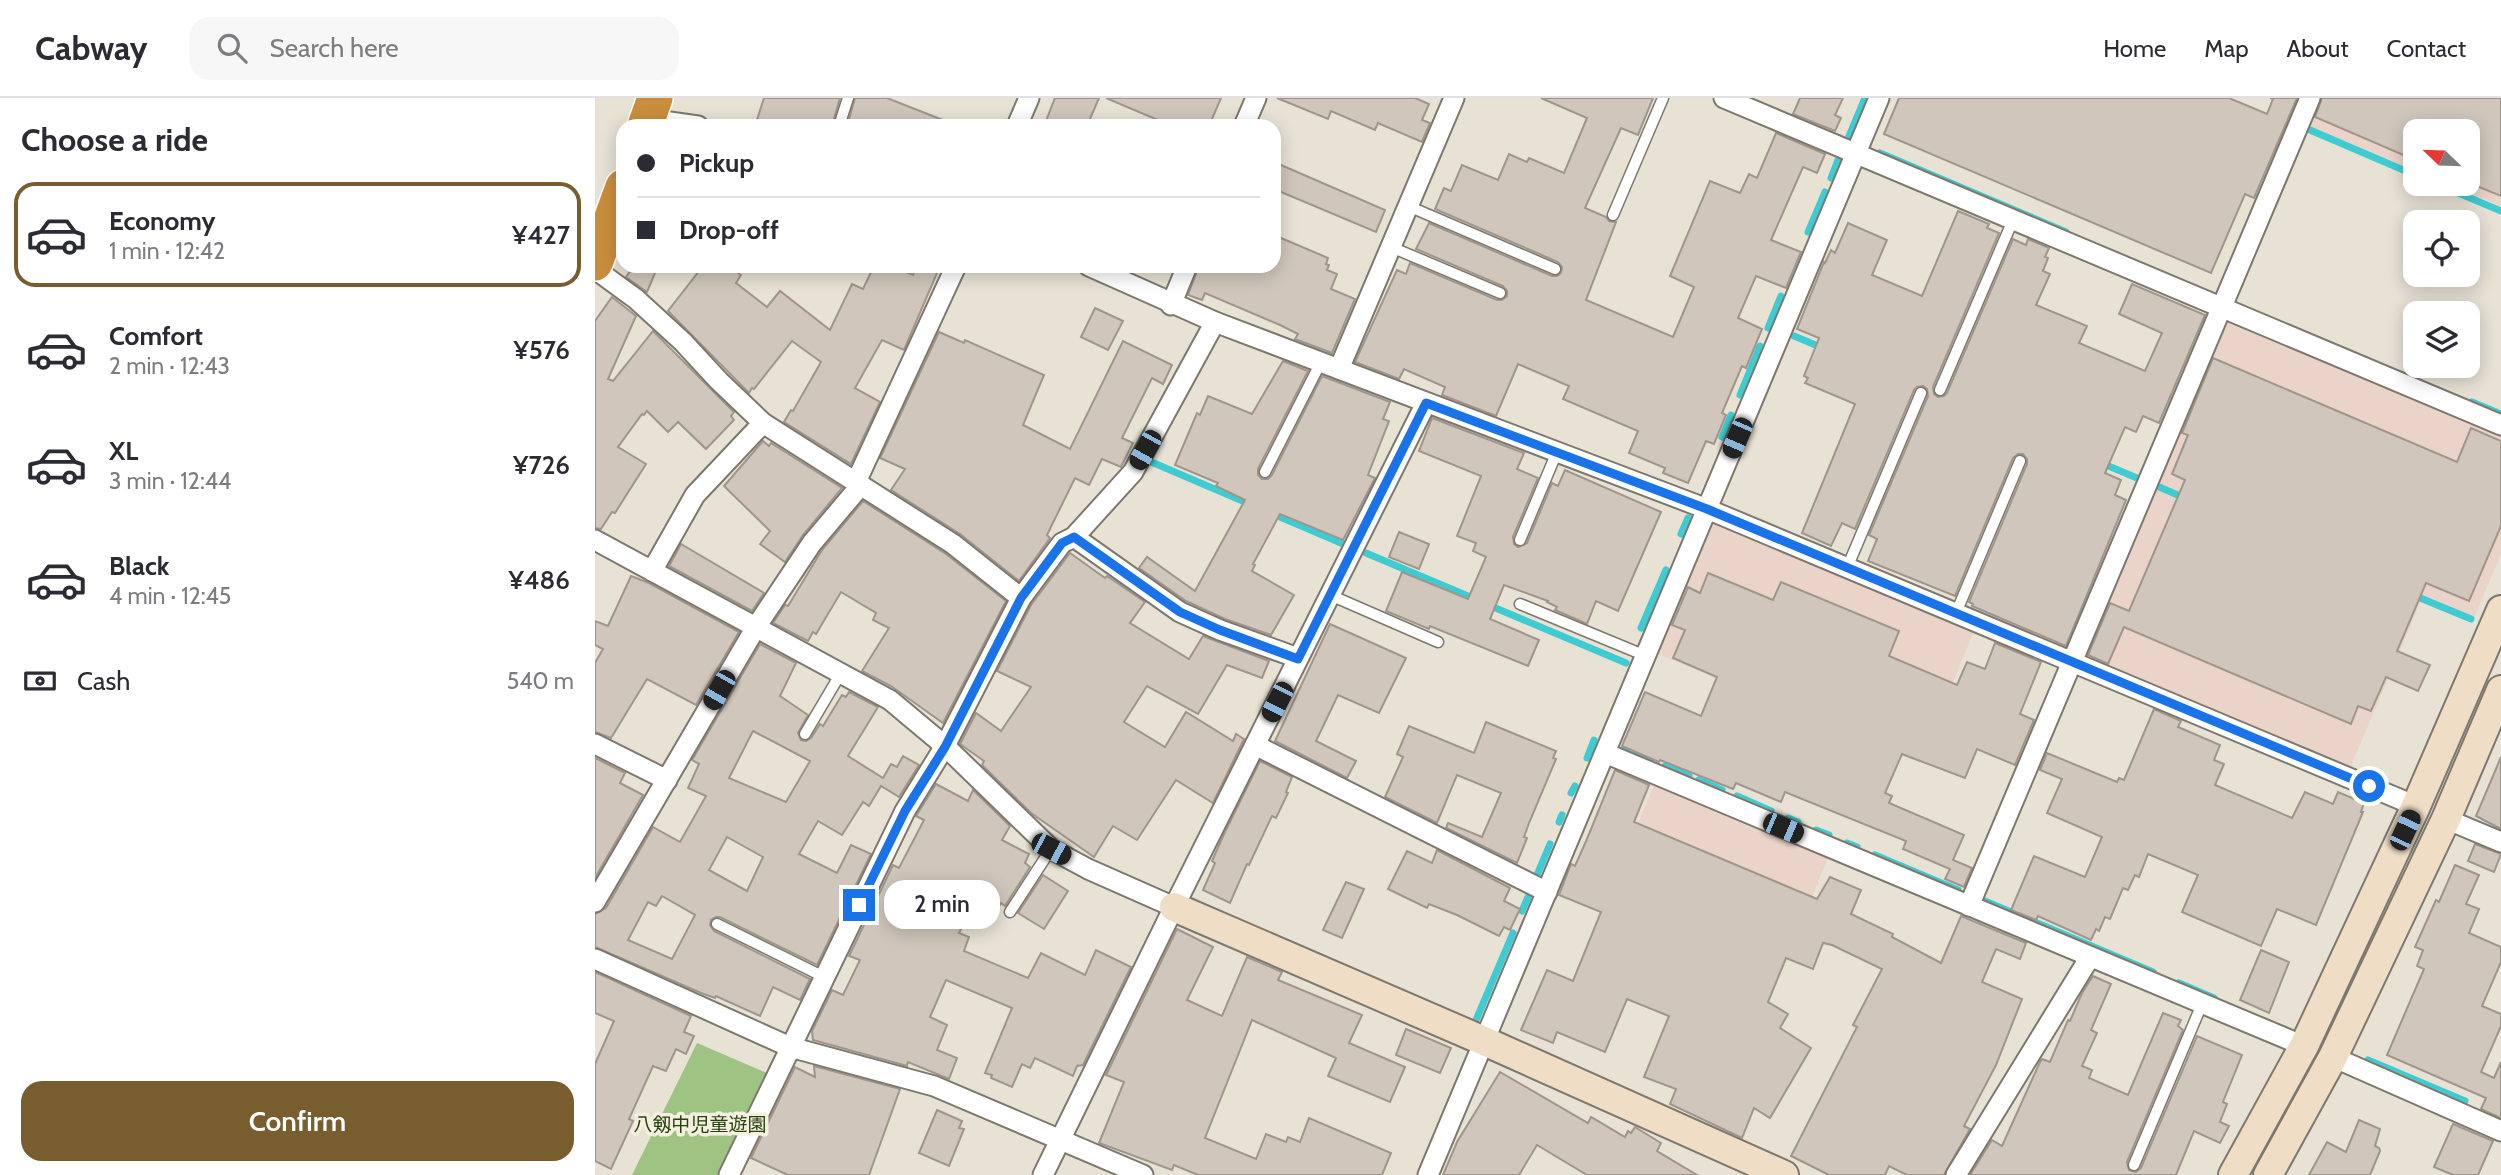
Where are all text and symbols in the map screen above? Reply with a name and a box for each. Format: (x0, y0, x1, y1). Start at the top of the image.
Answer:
search box (189, 17, 679, 80)
text: Cabway (35, 28, 147, 68)
icon: search (213, 29, 251, 67)
text: Search here (269, 32, 399, 64)
text: Home (2103, 34, 2166, 63)
text: Map (2204, 34, 2249, 63)
text: About (2287, 34, 2349, 63)
text: Contact (2387, 34, 2466, 63)
north arrow (2403, 119, 2480, 196)
map controls (2403, 119, 2480, 378)
text: Choose a ride (21, 120, 208, 159)
text: Pickup (679, 147, 754, 179)
icon: car (25, 203, 88, 266)
text: Economy (109, 205, 215, 237)
button: locate (2403, 210, 2480, 287)
text: Drop-off (679, 214, 779, 246)
text: ¥427 (512, 219, 570, 251)
text: 1 min · 12:42 (109, 237, 225, 265)
button: layers (2403, 301, 2480, 378)
icon: car (25, 318, 88, 381)
text: Comfort (109, 320, 203, 352)
text: ¥576 (513, 334, 570, 366)
text: 2 min · 12:43 (109, 352, 230, 380)
car (1720, 415, 1755, 461)
car (1126, 427, 1165, 473)
icon: car (25, 433, 88, 496)
text: XL (109, 435, 138, 467)
text: ¥726 (513, 449, 570, 481)
text: 3 min · 12:44 (109, 467, 231, 495)
icon: car (25, 548, 88, 611)
text: Black (109, 550, 169, 582)
text: ¥486 (509, 564, 570, 596)
text: 4 min · 12:45 (109, 582, 231, 610)
icon: cash (21, 662, 59, 700)
text: Cash (77, 665, 130, 697)
text: 540 m (507, 667, 574, 695)
car (700, 667, 739, 713)
car (1259, 679, 1296, 725)
route start (2353, 770, 2385, 802)
car (2387, 807, 2424, 853)
car (1760, 810, 1807, 846)
car (1028, 830, 1075, 868)
callout: 2 min (883, 880, 999, 930)
route end (843, 889, 875, 921)
text: 2 min (914, 890, 970, 918)
button: Confirm (21, 1081, 574, 1161)
park label: 八剱中児童遊園 (633, 1113, 767, 1136)

